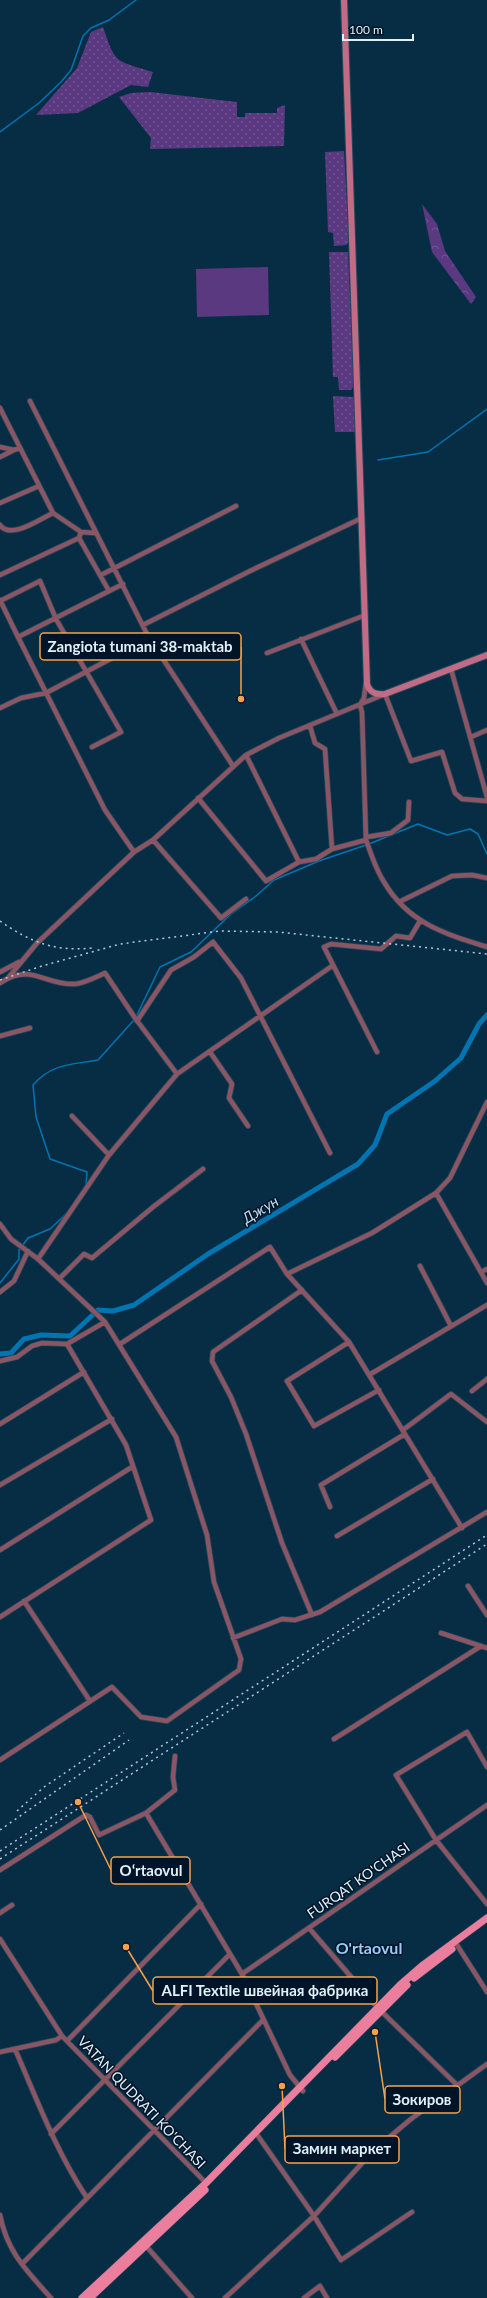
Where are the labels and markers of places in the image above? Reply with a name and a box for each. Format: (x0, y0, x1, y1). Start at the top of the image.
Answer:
callout: Zangiota tumani 38-maktab (40, 633, 241, 660)
callout: Oʻrtaovul (111, 1857, 190, 1884)
callout: ALFI Textile швейная фабрика (153, 1977, 377, 2004)
callout: Зокиров (385, 2086, 460, 2113)
callout: Замин маркет (285, 2136, 399, 2163)

